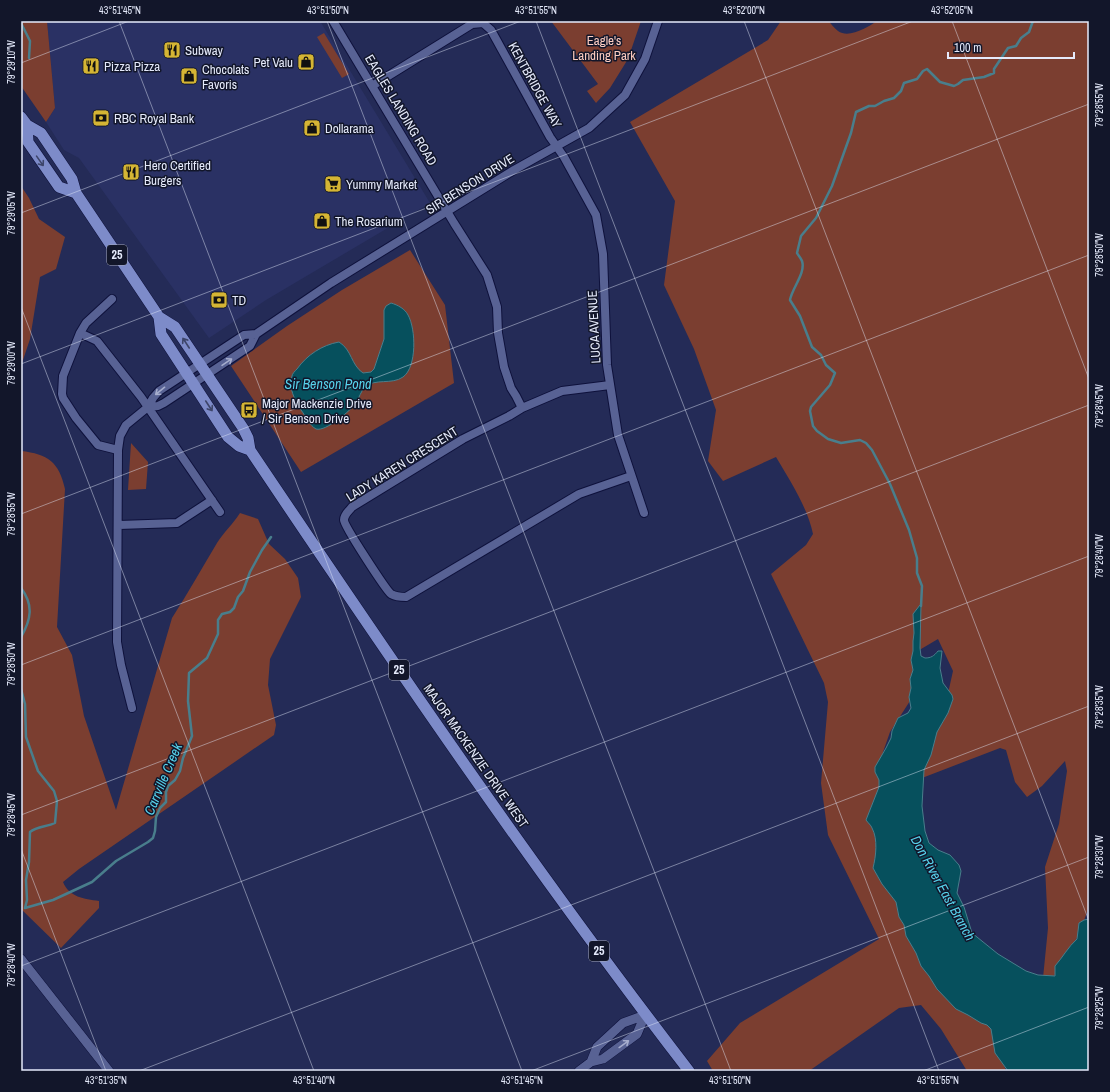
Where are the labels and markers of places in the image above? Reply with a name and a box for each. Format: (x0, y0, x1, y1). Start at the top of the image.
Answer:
restaurant icon: Subway (162, 40, 182, 60)
place label: Subway (185, 42, 224, 59)
shop icon: Pet Valu (296, 52, 316, 72)
place label: Pet Valu (253, 54, 293, 71)
restaurant icon: Pizza Pizza (81, 56, 101, 76)
place label: Pizza Pizza (104, 58, 160, 75)
place label: Chocolats Favoris (202, 61, 249, 93)
shop icon: Chocolats Favoris (179, 66, 199, 86)
bank icon: RBC Royal Bank (91, 108, 111, 128)
place label: RBC Royal Bank (114, 110, 195, 127)
shop icon: Dollarama (302, 118, 322, 138)
place label: Dollarama (325, 120, 374, 137)
place label: Hero Certified Burgers (144, 157, 211, 189)
restaurant icon: Hero Certified Burgers (121, 162, 141, 182)
supermarket icon: Yummy Market (323, 174, 343, 194)
place label: Yummy Market (346, 176, 417, 193)
shop icon: The Rosarium (312, 211, 332, 231)
place label: The Rosarium (335, 213, 403, 230)
bank icon: TD (209, 290, 229, 310)
place label: TD (232, 292, 247, 309)
place label: Major Mackenzie Drive / Sir Benson Drive (262, 395, 372, 427)
bus stop icon: Major Mackenzie Drive / Sir Benson Drive (239, 400, 259, 420)

